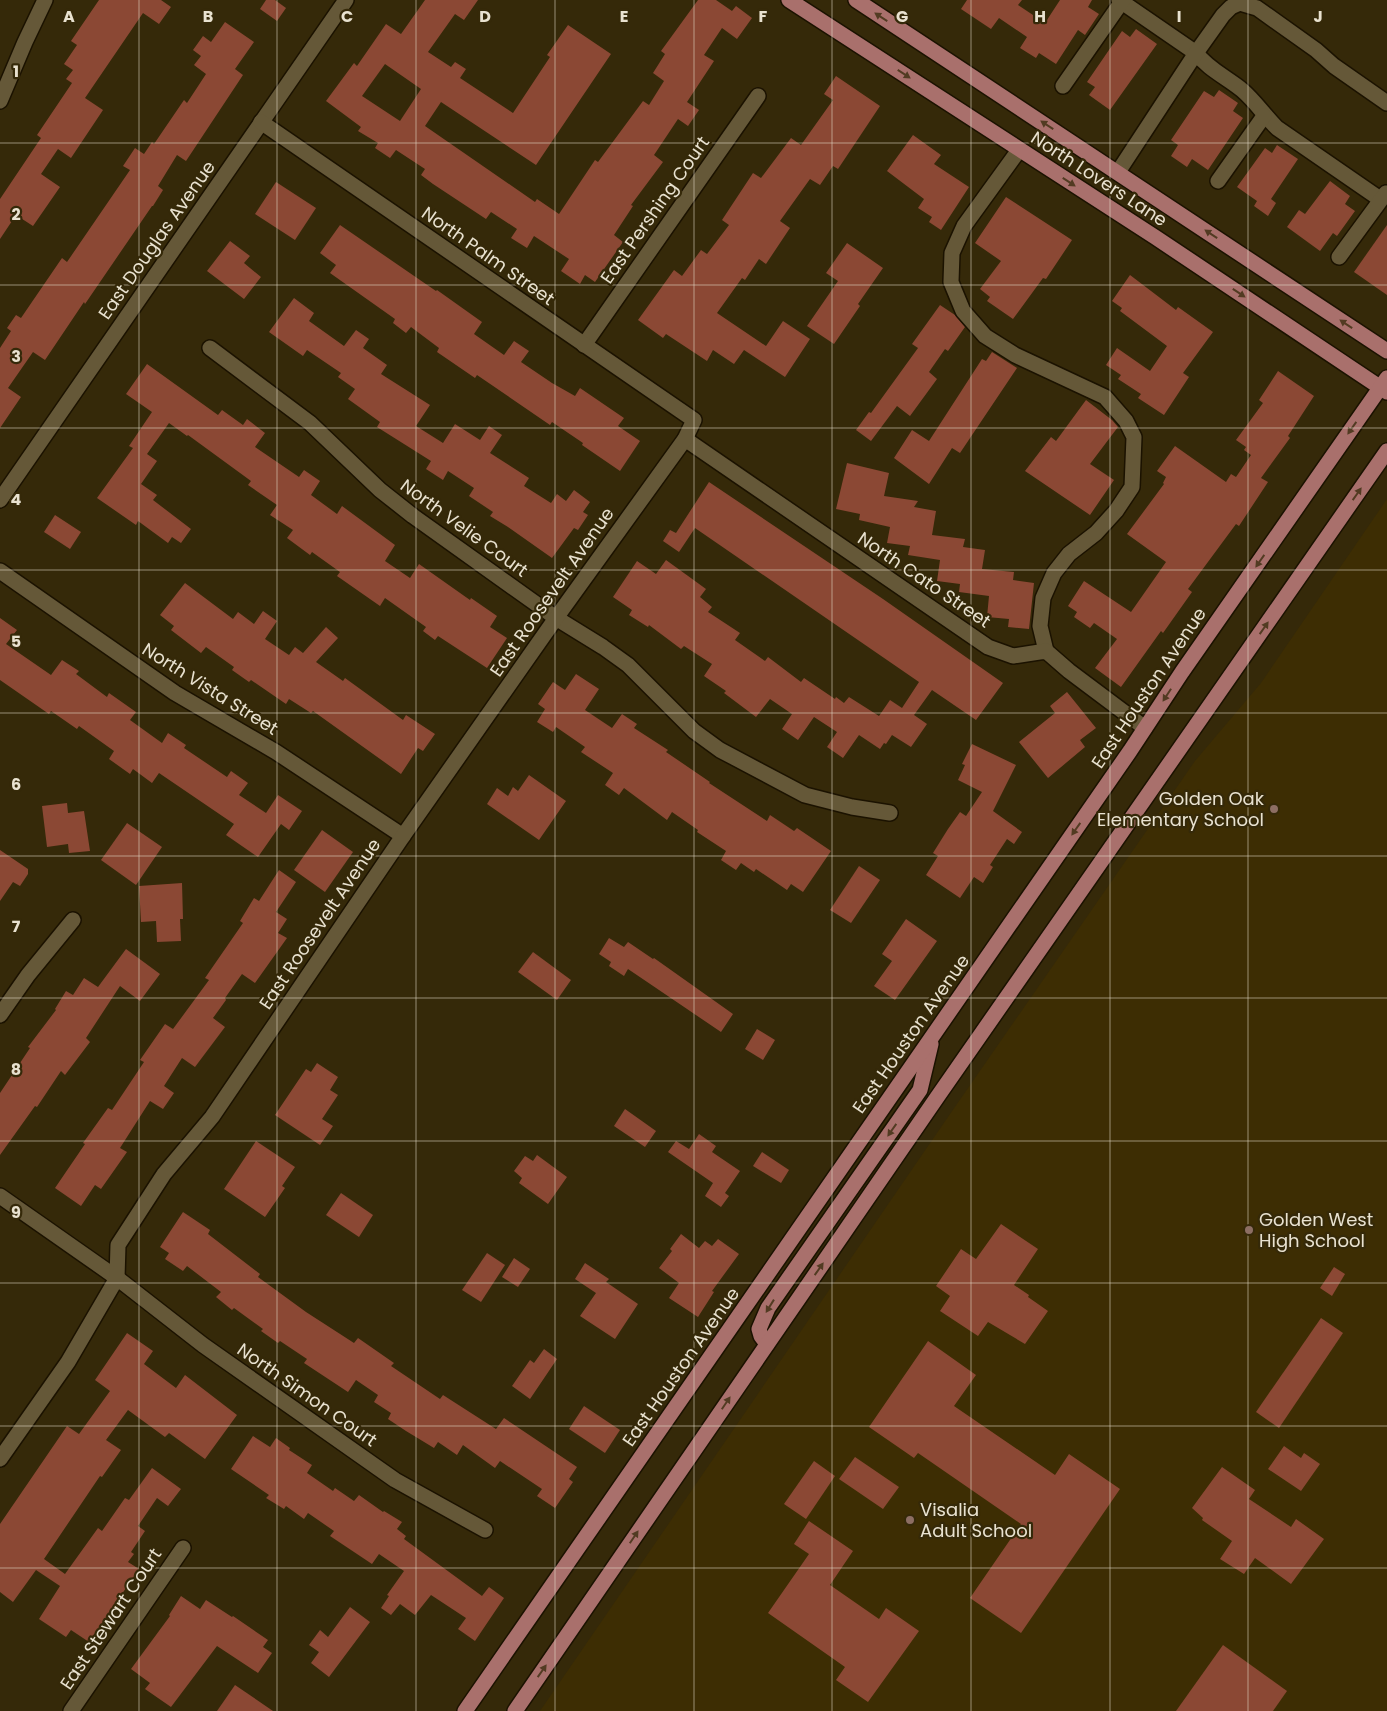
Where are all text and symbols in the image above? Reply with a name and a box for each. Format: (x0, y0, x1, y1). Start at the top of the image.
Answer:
text: A (63, 5, 75, 28)
text: B (203, 5, 213, 28)
text: C (341, 5, 353, 28)
text: D (479, 5, 491, 28)
text: E (620, 5, 628, 28)
text: F (759, 5, 768, 28)
text: G (896, 5, 908, 28)
text: H (1034, 5, 1046, 28)
text: I (1177, 5, 1181, 28)
text: J (1313, 5, 1323, 28)
one-way arrow (875, 12, 888, 22)
text: 1 (13, 60, 19, 83)
one-way arrow (897, 69, 910, 79)
one-way arrow (1040, 120, 1053, 130)
street label: North Lovers Lane (1026, 125, 1172, 232)
street label: East Pershing Court (594, 131, 715, 288)
street label: East Douglas Avenue (92, 155, 221, 324)
one-way arrow (1063, 177, 1076, 187)
street label: North Palm Street (417, 200, 560, 311)
text: 2 (11, 203, 21, 226)
one-way arrow (1205, 229, 1218, 239)
one-way arrow (1232, 288, 1246, 298)
one-way arrow (1340, 319, 1353, 329)
text: 3 (11, 345, 21, 368)
one-way arrow (1347, 421, 1357, 434)
street label: North Velie Court (395, 473, 533, 582)
one-way arrow (1352, 487, 1362, 501)
text: 4 (11, 488, 22, 511)
street label: East Roosevelt Avenue (484, 502, 620, 681)
street label: North Cato Street (853, 526, 996, 633)
one-way arrow (1255, 554, 1265, 568)
street label: East Houston Avenue (1085, 602, 1212, 773)
one-way arrow (1259, 621, 1269, 634)
text: 5 (11, 630, 21, 653)
street label: North Vista Street (137, 637, 283, 741)
one-way arrow (1163, 688, 1172, 701)
text: 6 (11, 773, 21, 796)
place label: Golden Oak Elementary School (1097, 786, 1265, 832)
marker: Golden Oak Elementary School (1268, 803, 1280, 815)
one-way arrow (1071, 822, 1081, 836)
street label: East Roosevelt Avenue (253, 833, 386, 1014)
text: 7 (12, 915, 21, 938)
street label: East Houston Avenue (846, 949, 975, 1118)
text: 8 (11, 1058, 21, 1081)
one-way arrow (887, 1123, 897, 1136)
text: 9 (11, 1201, 21, 1224)
place label: Golden West High School (1259, 1207, 1373, 1253)
marker: Golden West High School (1243, 1224, 1255, 1236)
one-way arrow (814, 1262, 823, 1276)
street label: East Houston Avenue (616, 1282, 745, 1451)
one-way arrow (765, 1300, 774, 1313)
street label: North Simon Court (232, 1337, 382, 1452)
one-way arrow (721, 1396, 731, 1410)
place label: Visalia Adult School (920, 1497, 1032, 1543)
marker: Visalia Adult School (904, 1514, 916, 1526)
one-way arrow (629, 1530, 639, 1544)
street label: East Stewart Court (54, 1543, 167, 1694)
one-way arrow (537, 1664, 547, 1678)

